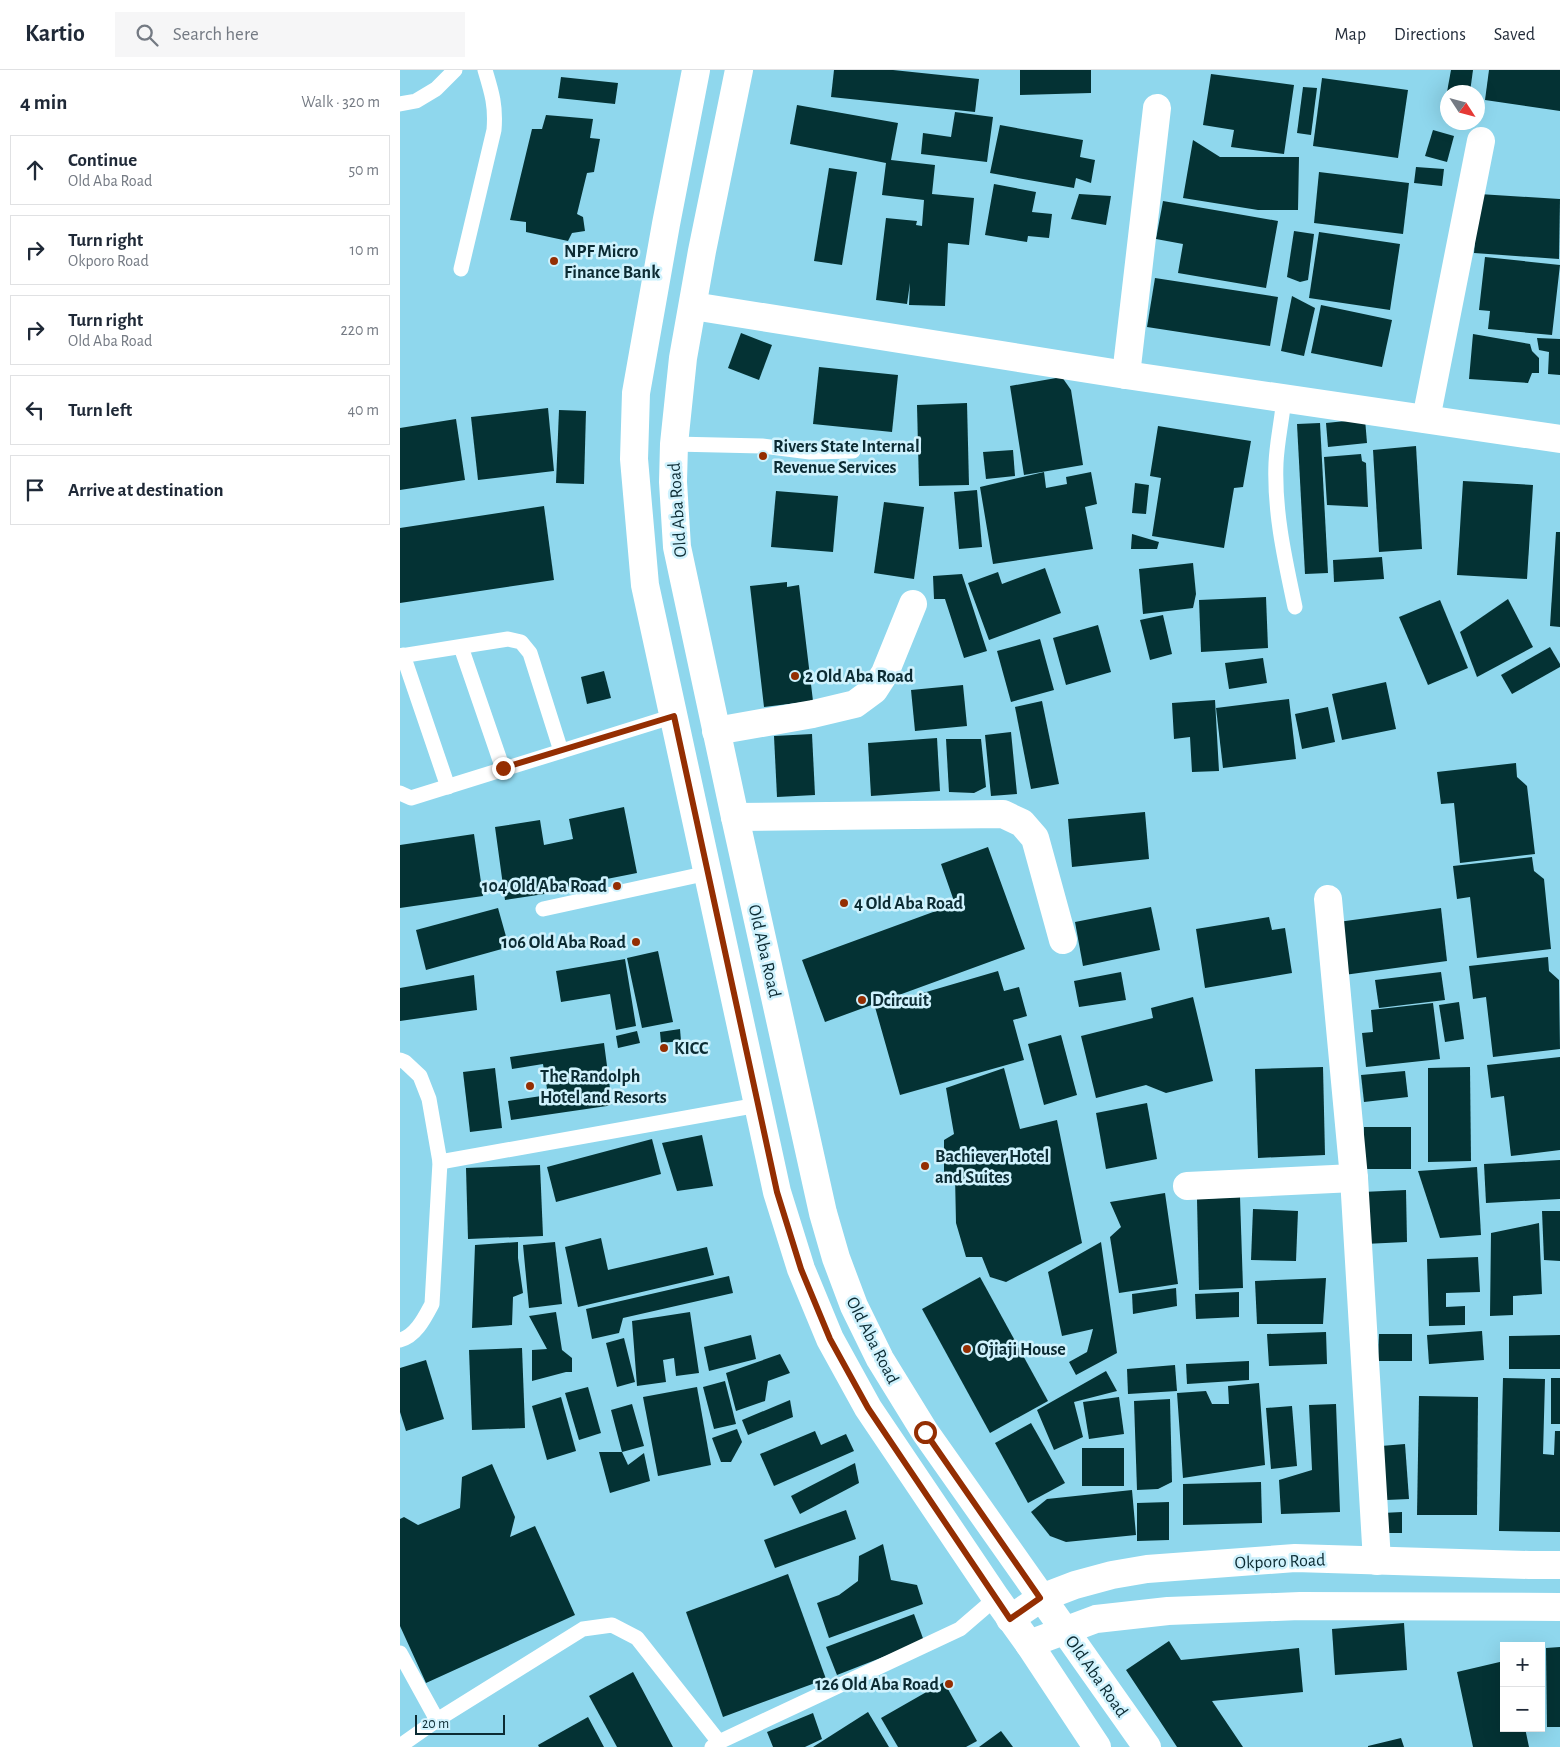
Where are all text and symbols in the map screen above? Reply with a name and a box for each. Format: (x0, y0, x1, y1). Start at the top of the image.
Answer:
search box (115, 12, 465, 57)
icon: search (133, 21, 161, 49)
text: Kartio (25, 22, 85, 46)
text: Search here (173, 25, 259, 44)
text: Map (1335, 26, 1366, 44)
text: Directions (1394, 26, 1466, 44)
text: Saved (1494, 26, 1535, 44)
north arrow (1440, 85, 1485, 130)
text: 4 min (20, 92, 67, 113)
text: Walk · 320 m (301, 94, 380, 110)
text: Continue (68, 151, 137, 170)
icon: ahead (21, 156, 49, 184)
text: 50 m (348, 162, 379, 178)
text: Old Aba Road (68, 173, 152, 189)
text: Turn right (68, 231, 143, 250)
icon: right (21, 236, 49, 264)
text: 10 m (350, 242, 379, 258)
place label: NPF Micro Finance Bank (564, 243, 660, 282)
text: Okporo Road (68, 253, 149, 269)
marker: NPF Micro Finance Bank (548, 255, 560, 267)
text: Turn right (68, 311, 143, 330)
icon: right (21, 316, 49, 344)
text: 220 m (341, 322, 379, 338)
text: Old Aba Road (68, 333, 152, 349)
icon: left (21, 396, 49, 424)
text: Turn left (68, 401, 132, 420)
text: 40 m (347, 402, 379, 418)
place label: Rivers State Internal Revenue Services (773, 438, 920, 477)
marker: Rivers State Internal Revenue Services (757, 450, 769, 462)
street label: Old Aba Road (666, 462, 690, 558)
icon: arrive (21, 476, 49, 504)
text: Arrive at destination (68, 481, 224, 500)
place label: 2 Old Aba Road (805, 668, 914, 686)
marker: 2 Old Aba Road (789, 670, 801, 682)
route end (492, 757, 515, 780)
place label: 104 Old Aba Road (482, 878, 608, 896)
marker: 104 Old Aba Road (611, 880, 623, 892)
place label: 4 Old Aba Road (854, 895, 964, 913)
marker: 4 Old Aba Road (838, 897, 850, 909)
street label: Old Aba Road (745, 903, 783, 999)
place label: 106 Old Aba Road (501, 934, 627, 952)
marker: 106 Old Aba Road (630, 936, 642, 948)
place label: Dcircuit (872, 992, 929, 1010)
marker: Dcircuit (856, 994, 868, 1006)
place label: KICC (674, 1040, 709, 1058)
marker: KICC (658, 1042, 670, 1054)
place label: The Randolph Hotel and Resorts (540, 1068, 667, 1107)
marker: The Randolph Hotel and Resorts (524, 1080, 536, 1092)
place label: Bachiever Hotel and Suites (935, 1148, 1049, 1187)
marker: Bachiever Hotel and Suites (919, 1160, 931, 1172)
street label: Old Aba Road (843, 1294, 902, 1387)
place label: Ojiaji House (977, 1341, 1066, 1359)
marker: Ojiaji House (961, 1343, 973, 1355)
route start (914, 1421, 937, 1444)
street label: Okporo Road (1234, 1551, 1326, 1573)
street label: Old Aba Road (1062, 1633, 1131, 1721)
map controls (1500, 1642, 1545, 1732)
button: + (1500, 1642, 1545, 1687)
place label: 126 Old Aba Road (815, 1676, 940, 1694)
marker: 126 Old Aba Road (943, 1678, 955, 1690)
button: − (1500, 1687, 1545, 1732)
scale bar (415, 1712, 505, 1735)
text: 20 m (422, 1717, 449, 1731)

